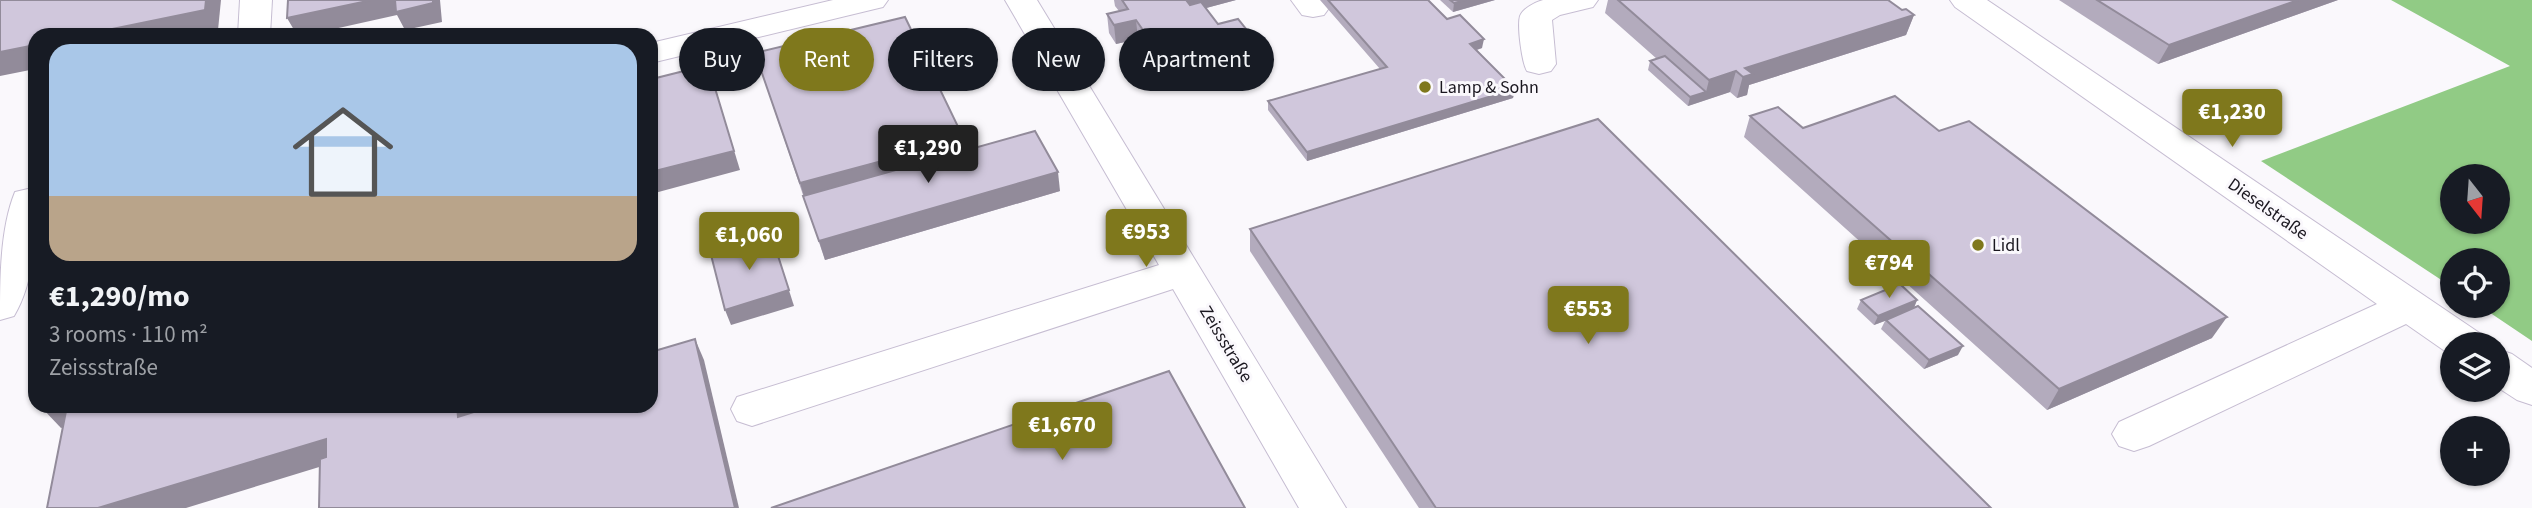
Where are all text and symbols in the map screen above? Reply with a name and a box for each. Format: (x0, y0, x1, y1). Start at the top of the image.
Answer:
chip: Buy (679, 28, 765, 91)
chip: Rent (779, 28, 874, 91)
chip: Filters (888, 28, 998, 91)
chip: New (1012, 28, 1105, 91)
chip: Apartment (1119, 28, 1274, 91)
place label: Lamp & Sohn (1439, 75, 1539, 100)
marker: Lamp & Sohn (1417, 79, 1433, 95)
icon: home (280, 89, 406, 215)
pin: €1,230 (2175, 90, 2289, 149)
text: €1,230 (2198, 95, 2266, 128)
pin: €1,290 (871, 125, 985, 185)
text: €1,290 (894, 131, 962, 164)
north arrow (2440, 164, 2510, 234)
map controls (2440, 164, 2510, 486)
street label: Dieselstraße (2223, 172, 2313, 246)
pin: €953 (1105, 210, 1187, 269)
pin: €1,060 (692, 212, 806, 272)
text: €953 (1122, 215, 1170, 248)
text: €1,060 (715, 218, 783, 251)
place label: Lidl (1992, 233, 2020, 258)
marker: Lidl (1970, 237, 1986, 253)
pin: €794 (1848, 240, 1930, 300)
text: €794 (1865, 246, 1913, 279)
button: locate (2440, 248, 2510, 318)
text: €1,290/mo (49, 275, 190, 318)
pin: €553 (1547, 286, 1629, 346)
text: €553 (1564, 292, 1612, 325)
street label: Zeissstraße (1193, 301, 1259, 387)
text: 3 rooms · 110 m² (49, 318, 208, 351)
button: layers (2440, 332, 2510, 402)
text: Zeissstraße (49, 351, 158, 384)
pin: €1,670 (1005, 402, 1119, 462)
text: €1,670 (1028, 408, 1096, 441)
button: + (2440, 416, 2510, 486)

